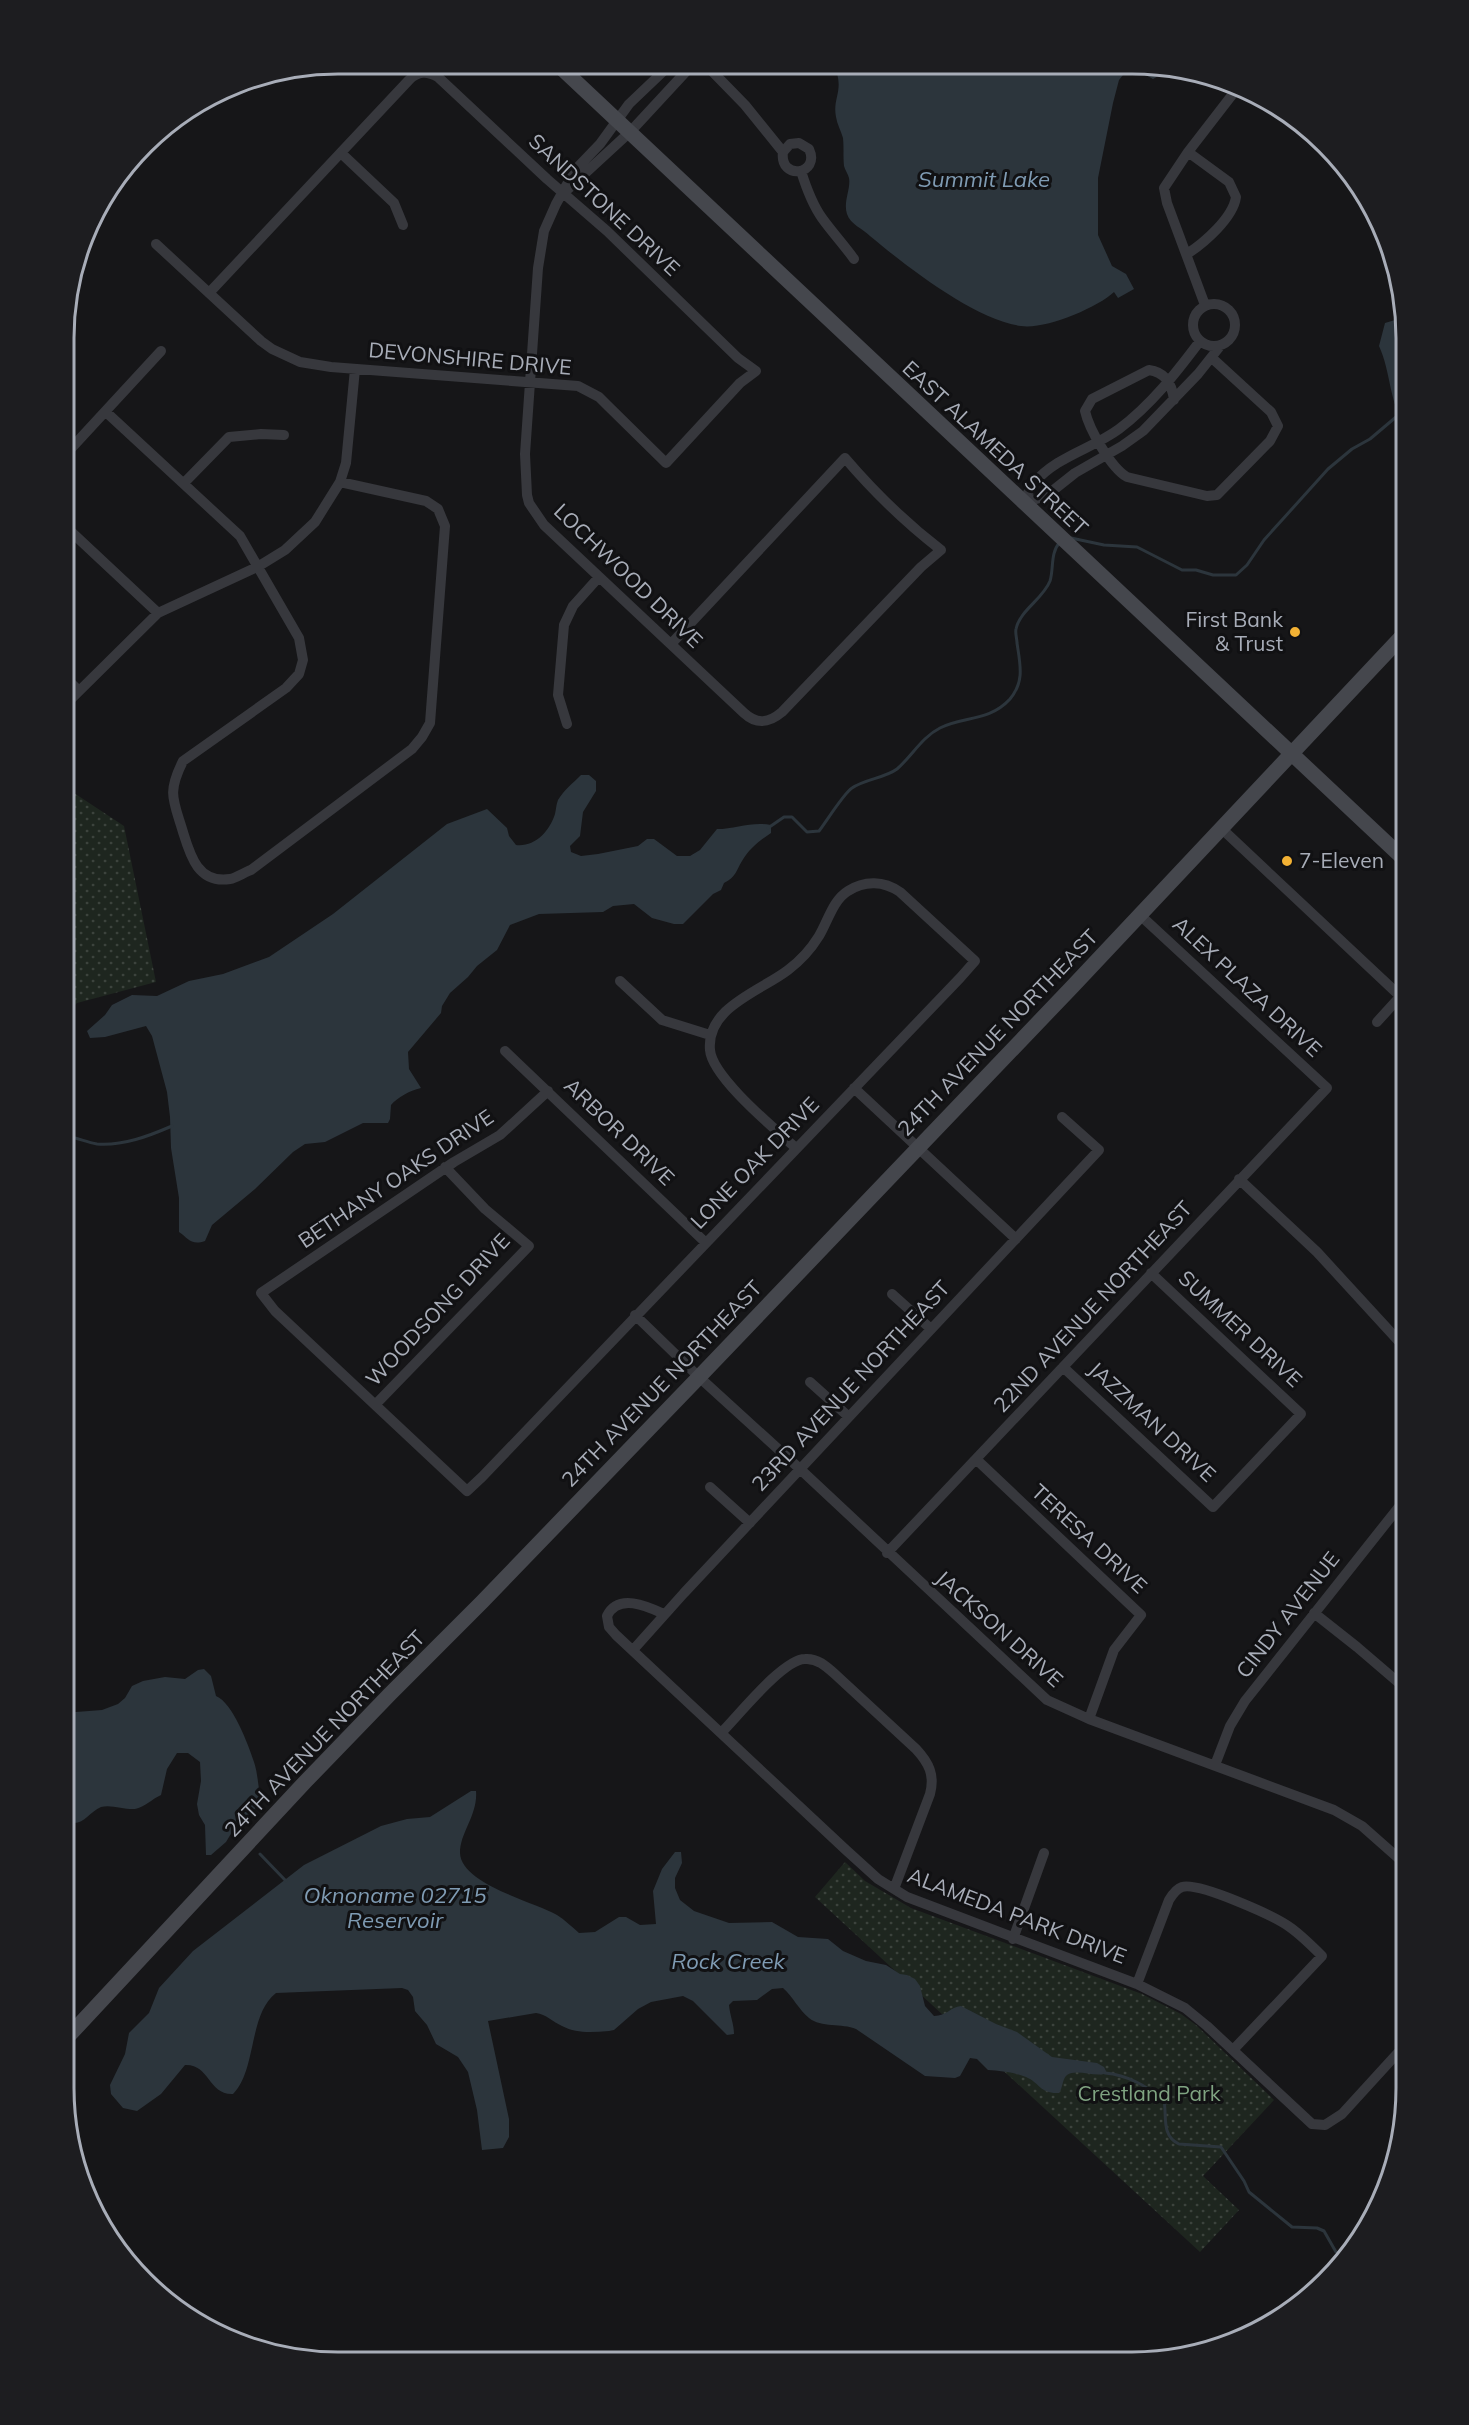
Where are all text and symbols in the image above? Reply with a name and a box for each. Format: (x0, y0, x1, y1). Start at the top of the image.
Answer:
street label: SANDSTONE DRIVE (524, 128, 686, 281)
water label: Summit Lake (918, 165, 1050, 193)
street label: DEVONSHIRE DRIVE (367, 336, 573, 380)
street label: EAST ALAMEDA STREET (898, 355, 1094, 540)
street label: LOCHWOOD DRIVE (549, 498, 708, 653)
place label: First Bank & Trust (1186, 606, 1283, 656)
marker: First Bank & Trust (1288, 625, 1302, 639)
place label: 7-Eleven (1299, 847, 1384, 873)
marker: 7-Eleven (1280, 854, 1294, 868)
street label: ALEX PLAZA DRIVE (1168, 911, 1328, 1062)
street label: 24TH AVENUE NORTHEAST (892, 923, 1103, 1141)
street label: ARBOR DRIVE (559, 1072, 680, 1190)
street label: LONE OAK DRIVE (685, 1091, 824, 1234)
street label: BETHANY OAKS DRIVE (293, 1103, 498, 1253)
street label: 22ND AVENUE NORTHEAST (987, 1195, 1197, 1417)
street label: WOODSONG DRIVE (360, 1227, 515, 1391)
street label: SUMMER DRIVE (1173, 1264, 1308, 1392)
street label: 24TH AVENUE NORTHEAST (556, 1274, 767, 1492)
street label: 23RD AVENUE NORTHEAST (746, 1274, 955, 1496)
street label: JAZZMAN DRIVE (1084, 1356, 1222, 1487)
street label: TERESA DRIVE (1027, 1478, 1153, 1598)
street label: CINDY AVENUE (1230, 1546, 1345, 1683)
street label: JACKSON DRIVE (931, 1564, 1069, 1692)
street label: 24TH AVENUE NORTHEAST (219, 1624, 430, 1842)
street label: ALAMEDA PARK DRIVE (904, 1861, 1130, 1969)
water label: Oknoname 02715 Reservoir (304, 1881, 486, 1934)
water label: Rock Creek (671, 1947, 785, 1975)
park label: Crestland Park (1077, 2080, 1221, 2106)

